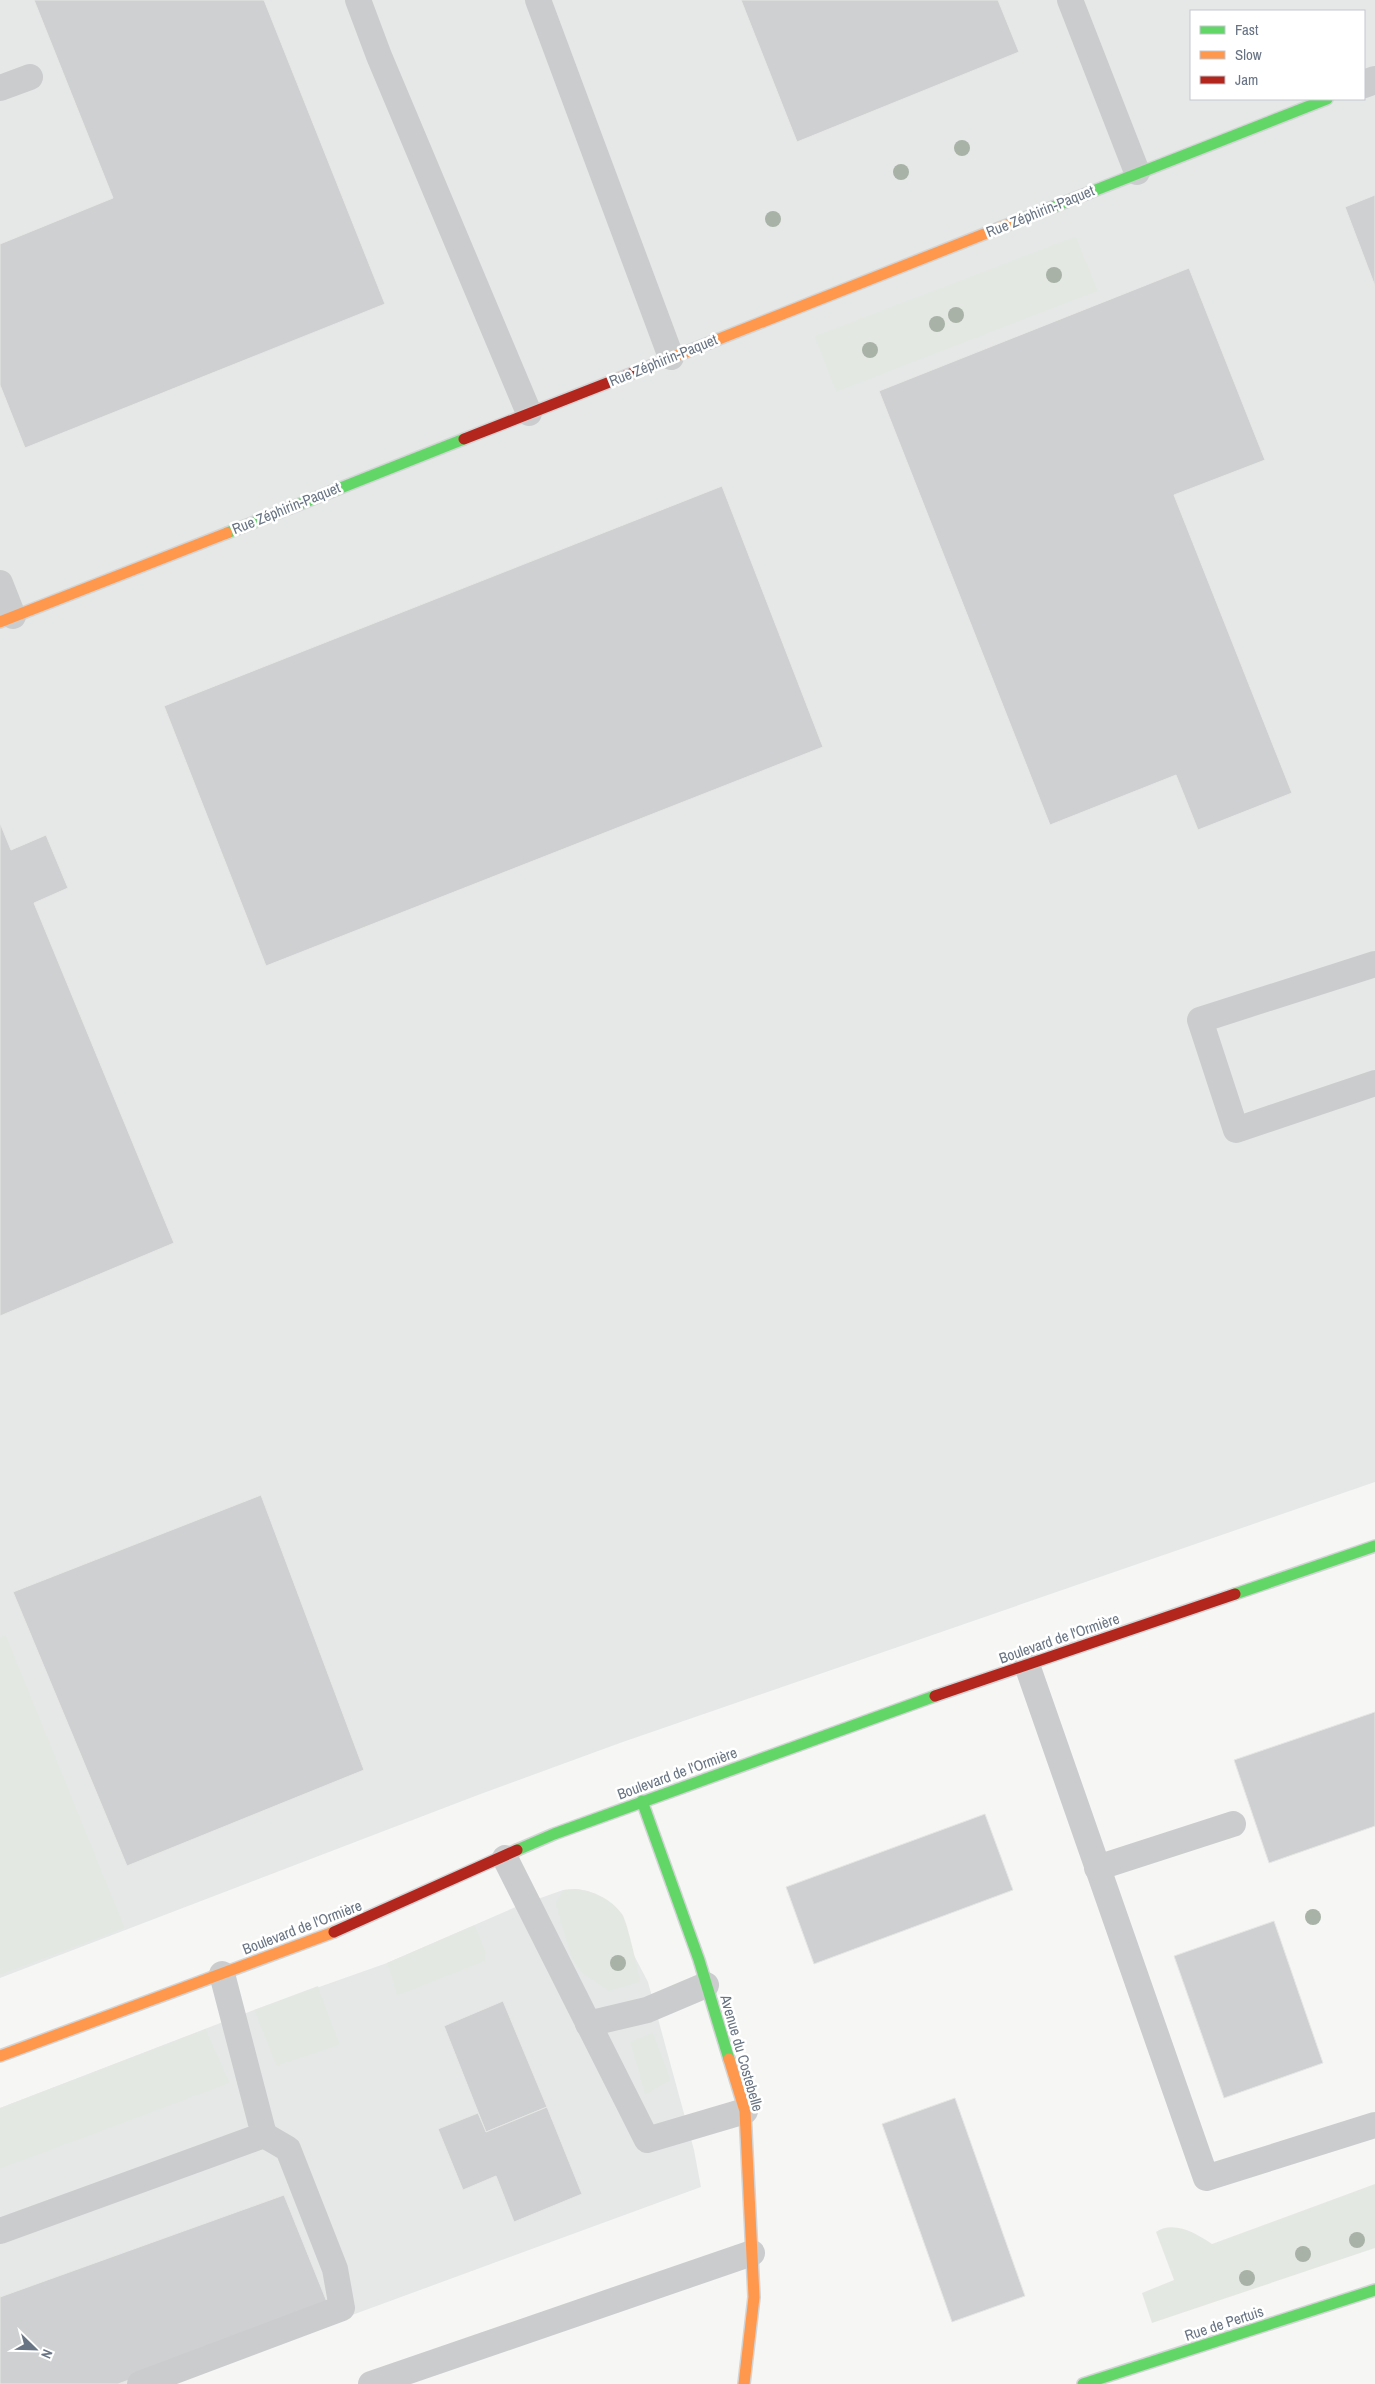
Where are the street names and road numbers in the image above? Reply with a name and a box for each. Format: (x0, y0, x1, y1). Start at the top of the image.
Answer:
street label: Rue Zéphirin-Paquet (983, 180, 1098, 242)
street label: Rue Zéphirin-Paquet (606, 329, 721, 391)
street label: Rue Zéphirin-Paquet (229, 477, 344, 539)
street label: Boulevard de l'Ormière (996, 1607, 1122, 1668)
street label: Boulevard de l'Ormière (614, 1742, 740, 1804)
street label: Boulevard de l'Ormière (239, 1895, 365, 1959)
street label: Avenue du Costebelle (715, 1991, 769, 2114)
street label: Rue de Pertuis (1182, 2300, 1266, 2346)

